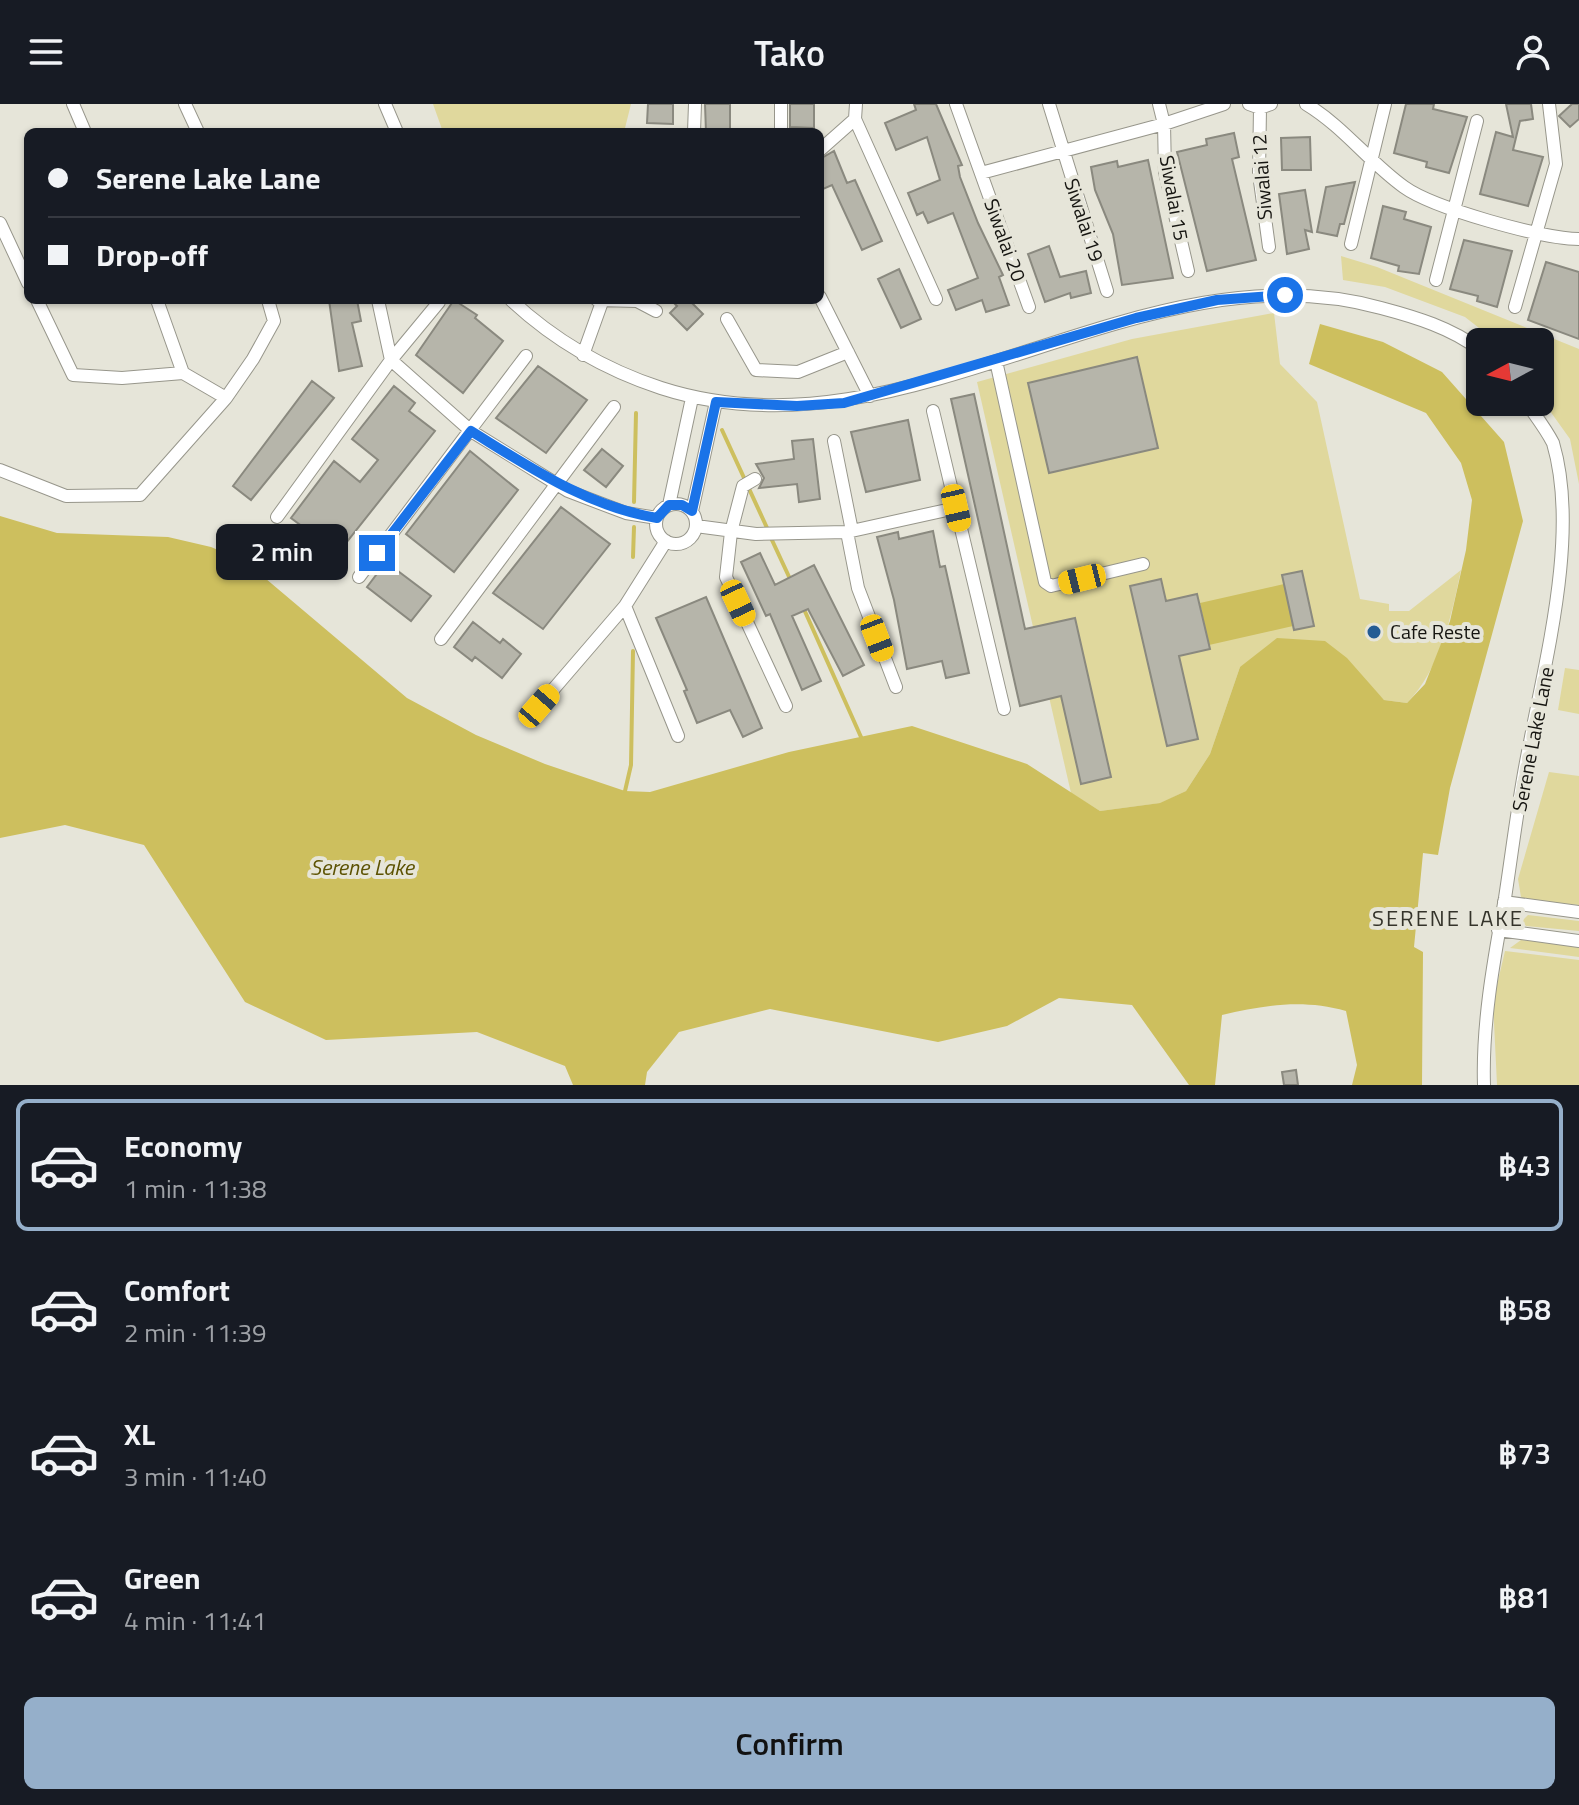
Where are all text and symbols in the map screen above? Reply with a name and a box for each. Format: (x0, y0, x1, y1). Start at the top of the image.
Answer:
text: Tako (754, 25, 825, 80)
icon: menu (24, 30, 68, 74)
icon: person (1511, 30, 1555, 74)
street label: Siwalai 12 (1243, 133, 1280, 221)
street label: Siwalai 15 (1152, 153, 1197, 243)
text: Serene Lake Lane (96, 155, 321, 201)
street label: Siwalai 19 (1056, 174, 1113, 266)
street label: Siwalai 20 (976, 194, 1035, 286)
text: Drop-off (96, 232, 208, 278)
route start (1267, 277, 1303, 313)
north arrow (1466, 328, 1554, 416)
map controls (1466, 328, 1554, 416)
car (939, 482, 973, 534)
callout: 2 min (217, 525, 349, 581)
text: 2 min (251, 532, 313, 571)
route end (359, 535, 395, 571)
car (1056, 562, 1108, 596)
car (717, 576, 759, 630)
car (857, 611, 897, 665)
place label: Cafe Reste (1390, 616, 1481, 647)
marker: Cafe Reste (1365, 623, 1383, 641)
street label: Serene Lake Lane (1503, 664, 1562, 814)
car (514, 680, 564, 732)
water label: Serene Lake (310, 850, 416, 884)
district label: SERENE LAKE (1372, 901, 1524, 935)
text: Economy (124, 1123, 242, 1169)
icon: car (28, 1129, 100, 1201)
text: ฿43 (1498, 1142, 1551, 1188)
text: 1 min · 11:38 (124, 1169, 267, 1208)
text: Comfort (124, 1267, 230, 1313)
icon: car (28, 1273, 100, 1345)
text: ฿58 (1498, 1286, 1551, 1332)
text: 2 min · 11:39 (124, 1313, 267, 1352)
text: XL (124, 1411, 155, 1457)
icon: car (28, 1417, 100, 1489)
text: ฿73 (1498, 1430, 1551, 1476)
text: 3 min · 11:40 (124, 1457, 267, 1496)
text: Green (124, 1555, 201, 1601)
icon: car (28, 1561, 100, 1633)
text: ฿81 (1498, 1574, 1551, 1620)
text: 4 min · 11:41 (124, 1601, 267, 1640)
button: Confirm (24, 1697, 1555, 1789)

